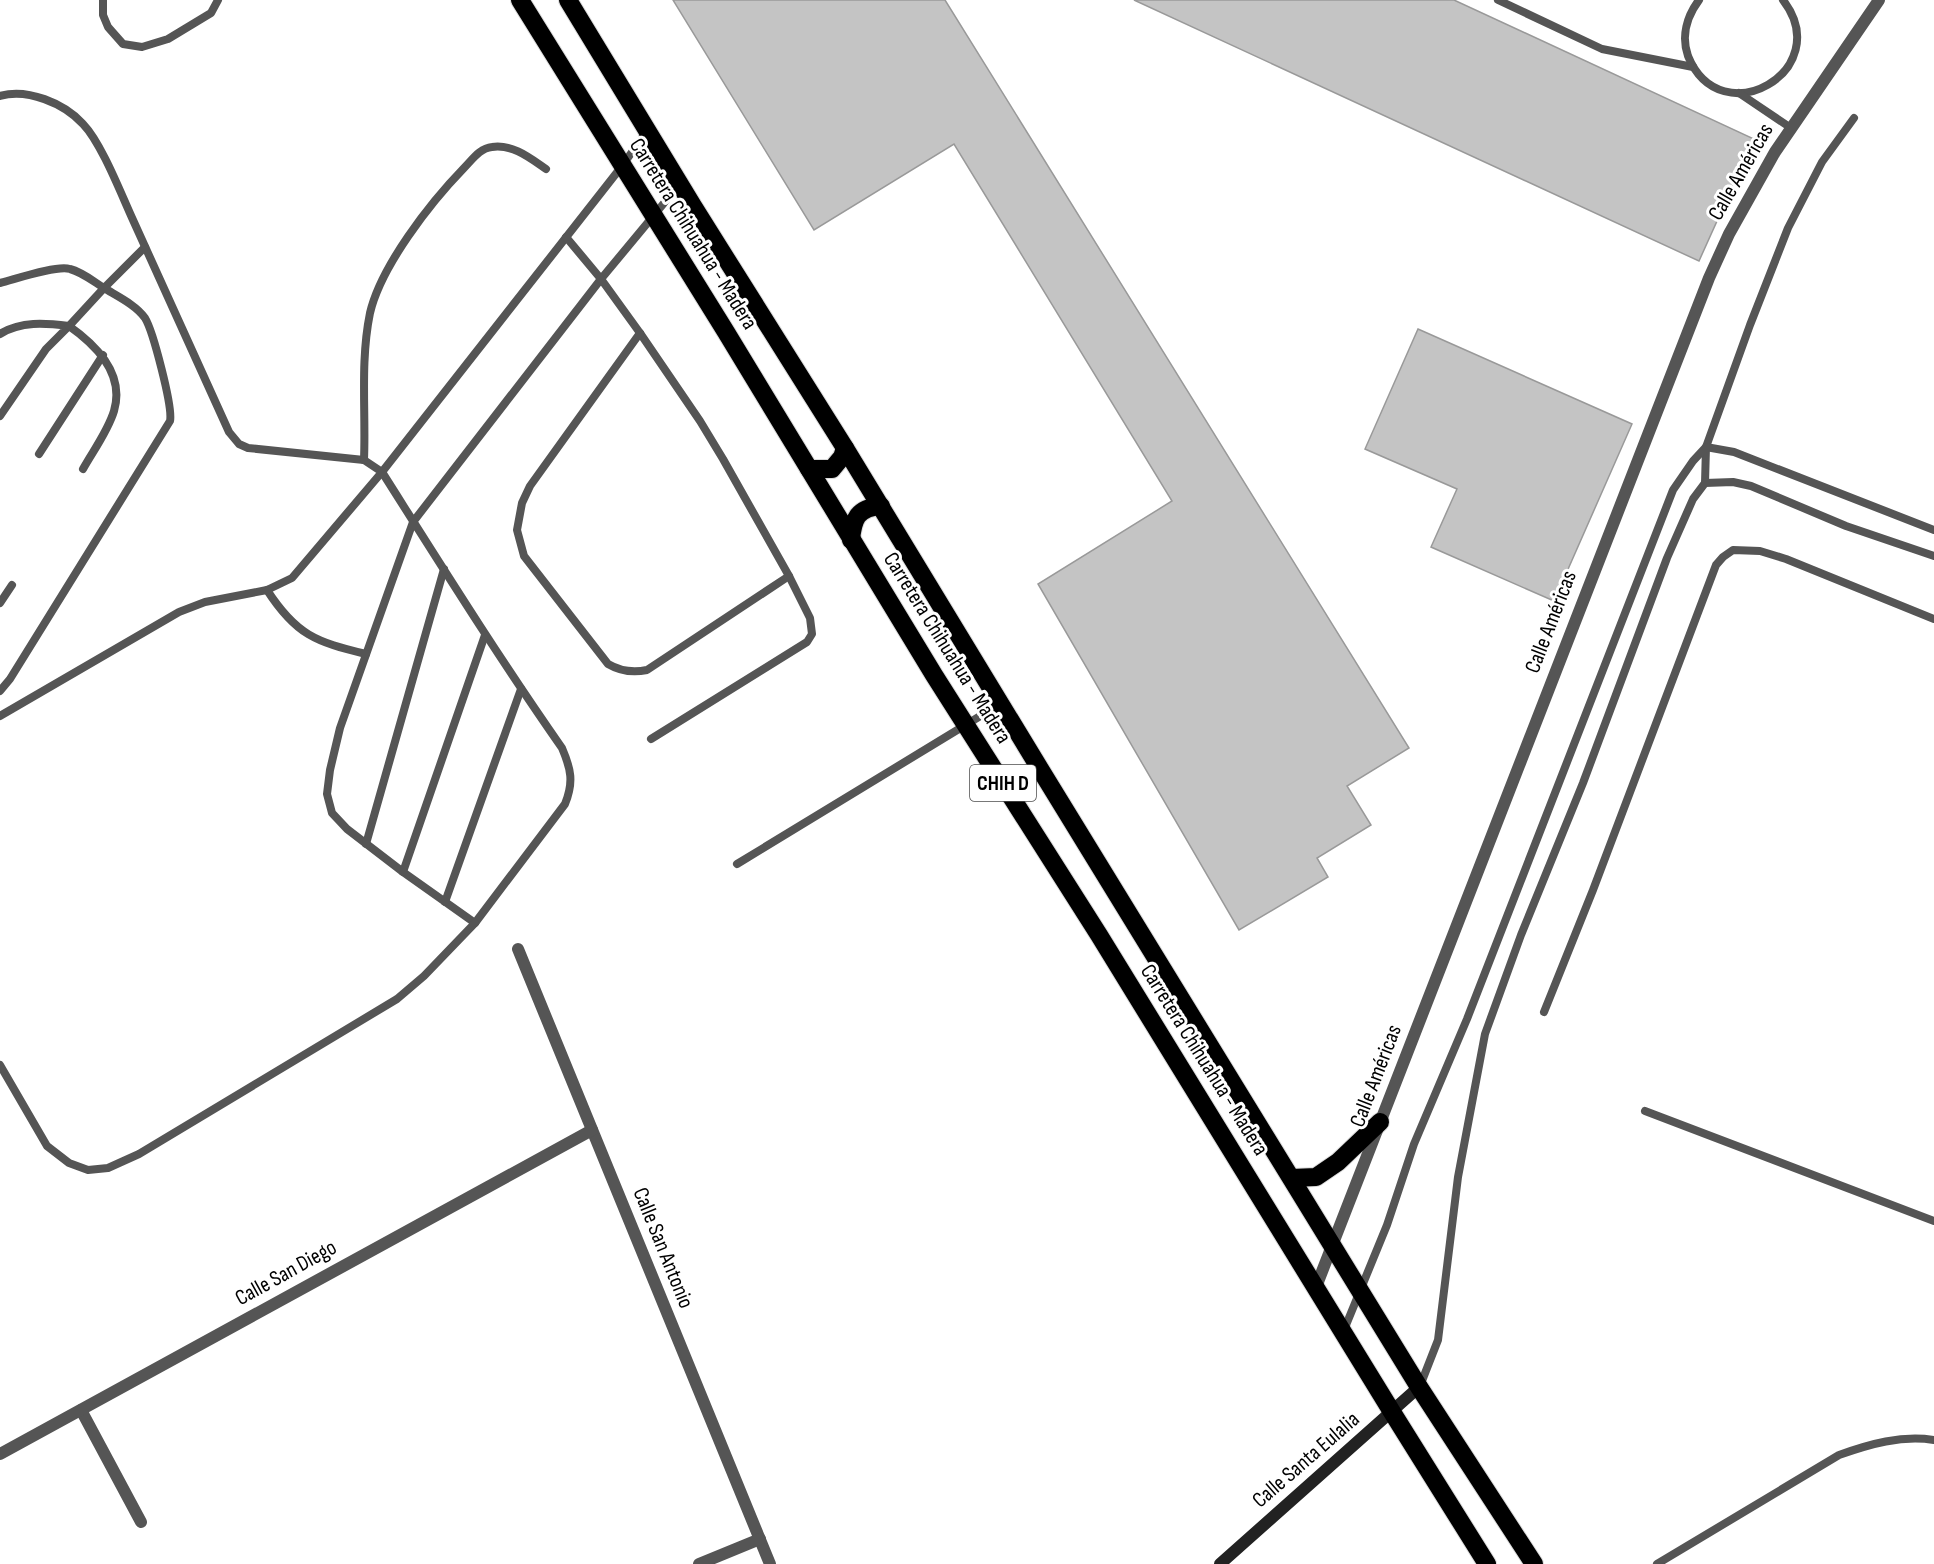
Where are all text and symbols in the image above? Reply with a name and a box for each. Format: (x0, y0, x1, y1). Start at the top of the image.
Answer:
street label: Calle Américas (1702, 119, 1780, 225)
street label: Carretera Chihuahua - Madera (623, 133, 763, 335)
street label: Carretera Chihuahua - Madera (877, 547, 1017, 749)
street label: Calle Américas (1519, 567, 1583, 677)
road number: CHIH D (970, 765, 1036, 801)
street label: Carretera Chihuahua - Madera (1134, 959, 1274, 1161)
street label: Calle Américas (1344, 1021, 1408, 1131)
street label: Calle San Antonio (627, 1184, 699, 1312)
street label: Calle San Diego (231, 1234, 341, 1312)
street label: Calle Santa Eulalia (1247, 1406, 1365, 1514)

